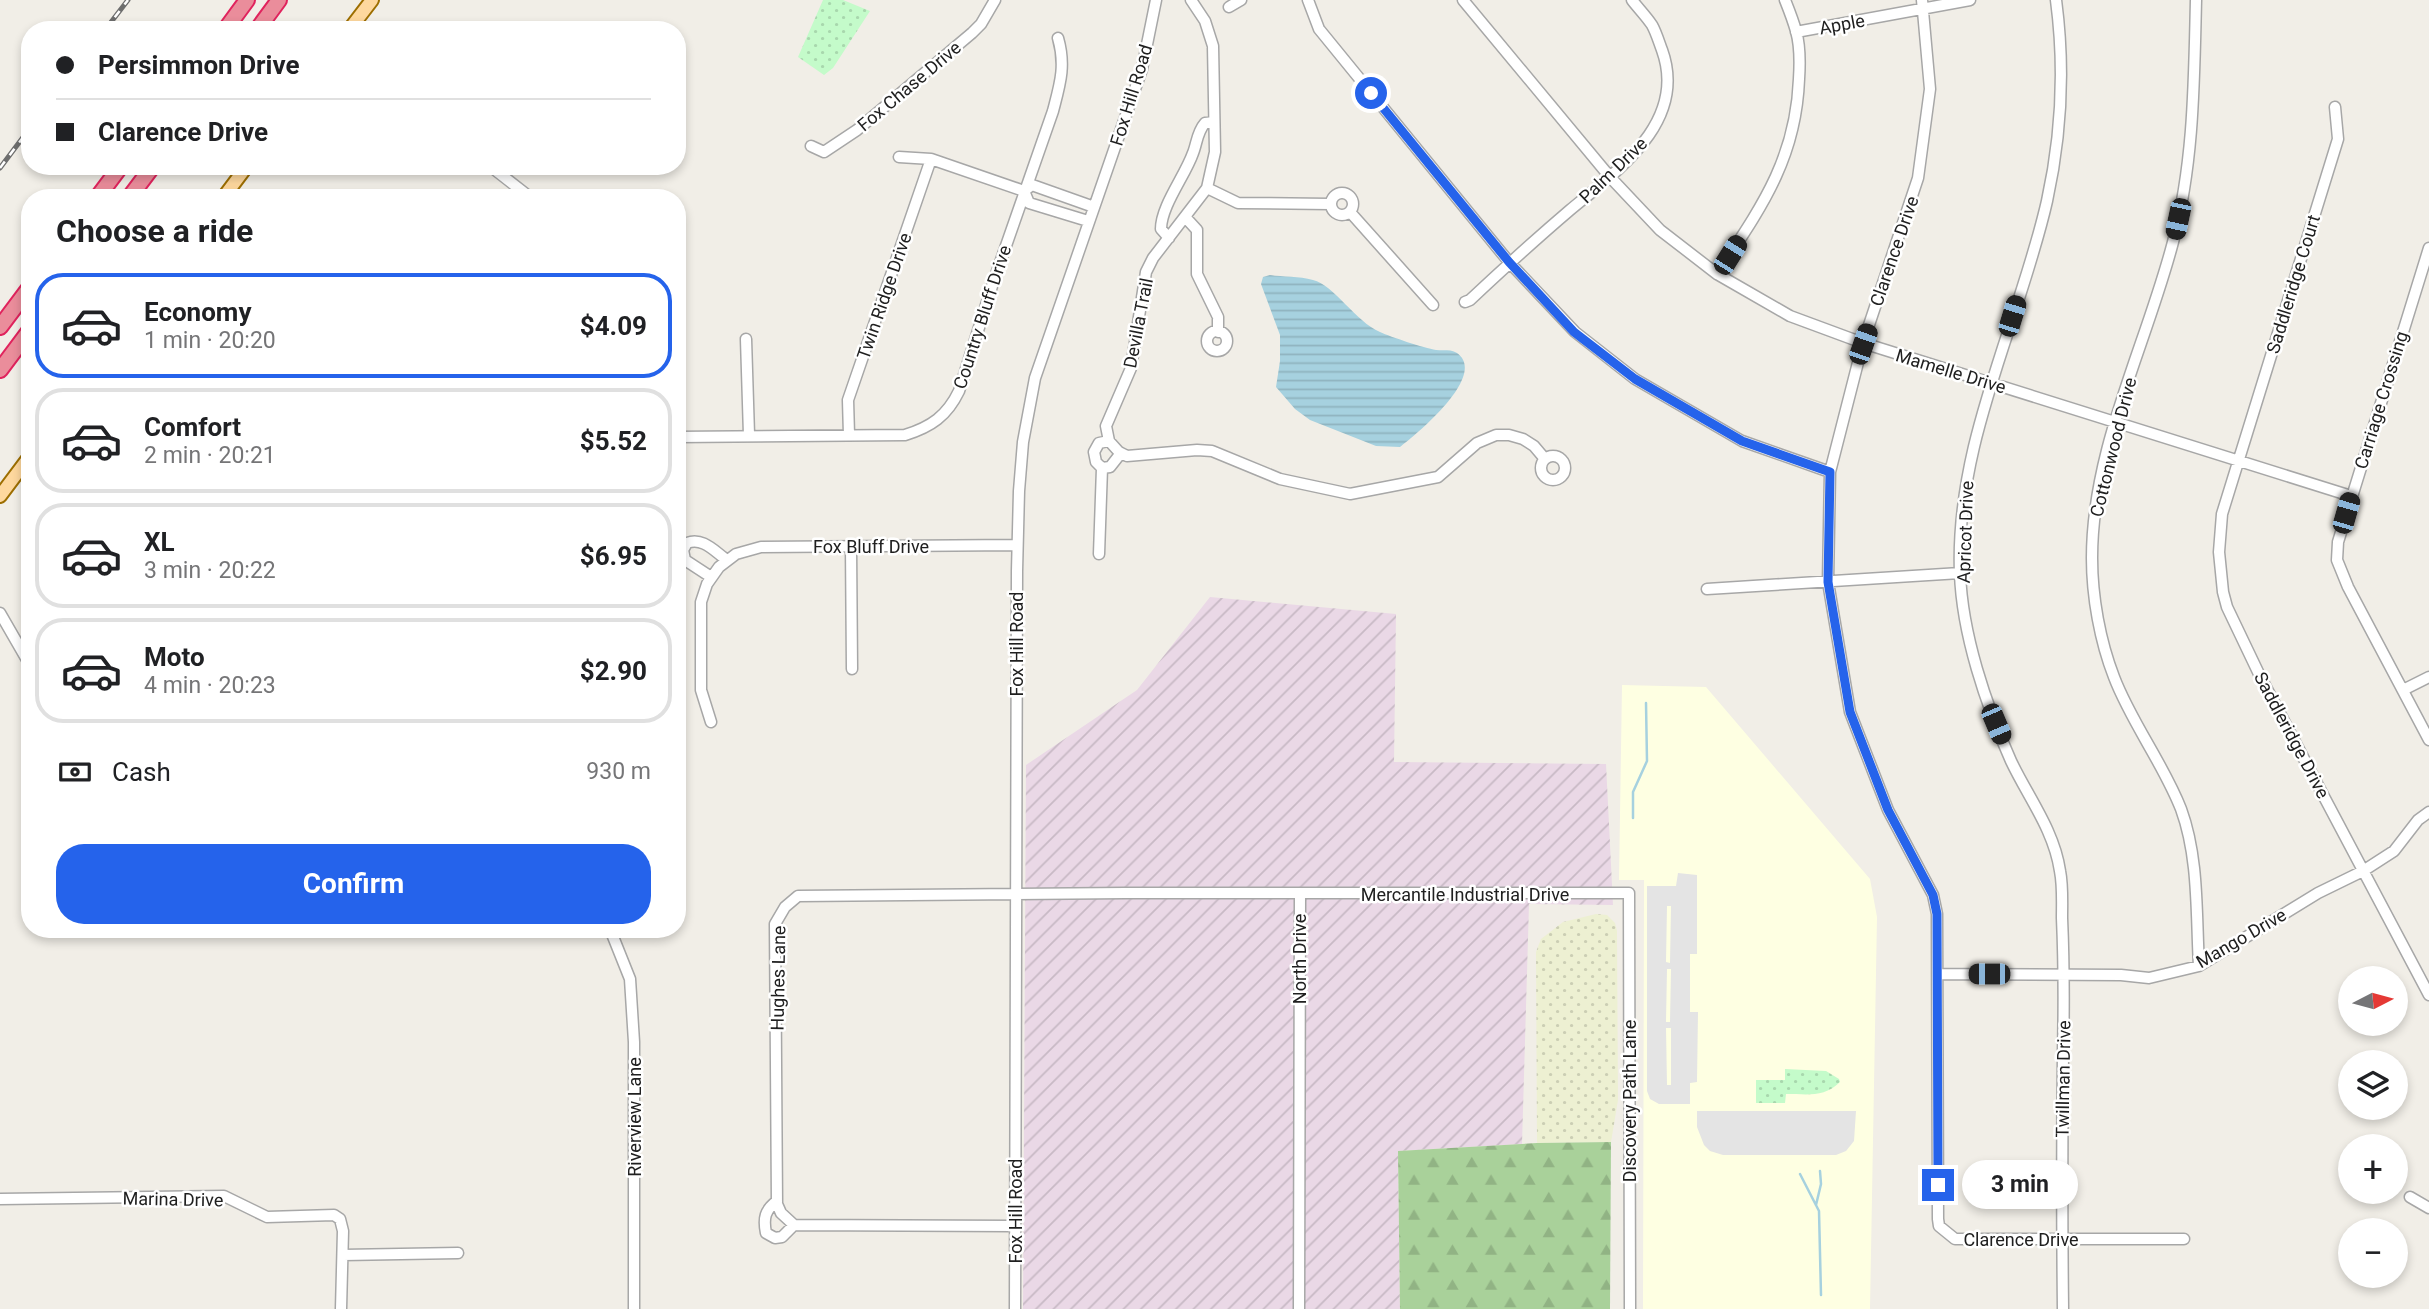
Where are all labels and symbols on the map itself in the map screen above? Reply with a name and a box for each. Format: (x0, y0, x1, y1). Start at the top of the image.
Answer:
street label: Apple (1818, 10, 1866, 38)
street label: Fox Chase Drive (853, 37, 965, 135)
street label: Fox Hill Road (1106, 42, 1156, 148)
route start (1355, 77, 1387, 109)
street label: Palm Drive (1575, 133, 1651, 207)
street label: Clarence Drive (1865, 193, 1923, 309)
car (2164, 196, 2193, 242)
street label: Saddleridge Court (2262, 212, 2324, 356)
street label: Twin Ridge Drive (852, 230, 916, 362)
car (1710, 232, 1751, 278)
street label: Country Bluff Drive (949, 242, 1015, 392)
street label: Devilla Trail (1119, 276, 1157, 370)
car (1996, 293, 2029, 339)
car (1847, 321, 1880, 367)
street label: Carriage Crossing (2350, 329, 2412, 471)
street label: Mamelle Drive (1893, 344, 2009, 398)
street label: Cottonwood Drive (2086, 375, 2140, 519)
street label: Apricot Drive (1953, 480, 1977, 584)
car (2331, 490, 2362, 536)
street label: Fox Bluff Drive (813, 536, 929, 557)
street label: Fox Hill Road (1006, 592, 1027, 696)
street label: Saddleridge Drive (2250, 668, 2334, 802)
car (1979, 701, 2014, 747)
street label: Mercantile Industrial Drive (1361, 884, 1569, 905)
street label: Mango Drive (2192, 904, 2290, 972)
street label: North Drive (1289, 914, 1310, 1004)
street label: Hughes Lane (767, 925, 789, 1031)
car (1969, 964, 2011, 985)
north arrow (2338, 966, 2408, 1036)
street label: Discovery Path Lane (1619, 1020, 1640, 1182)
street label: Twillman Drive (2051, 1020, 2075, 1138)
street label: Riverview Lane (624, 1057, 645, 1177)
street label: Fox Hill Road (1005, 1159, 1026, 1263)
callout: 3 min (1962, 1160, 2078, 1210)
route end (1922, 1169, 1954, 1201)
street label: Marina Drive (123, 1188, 223, 1210)
street label: Clarence Drive (1963, 1229, 2079, 1250)

